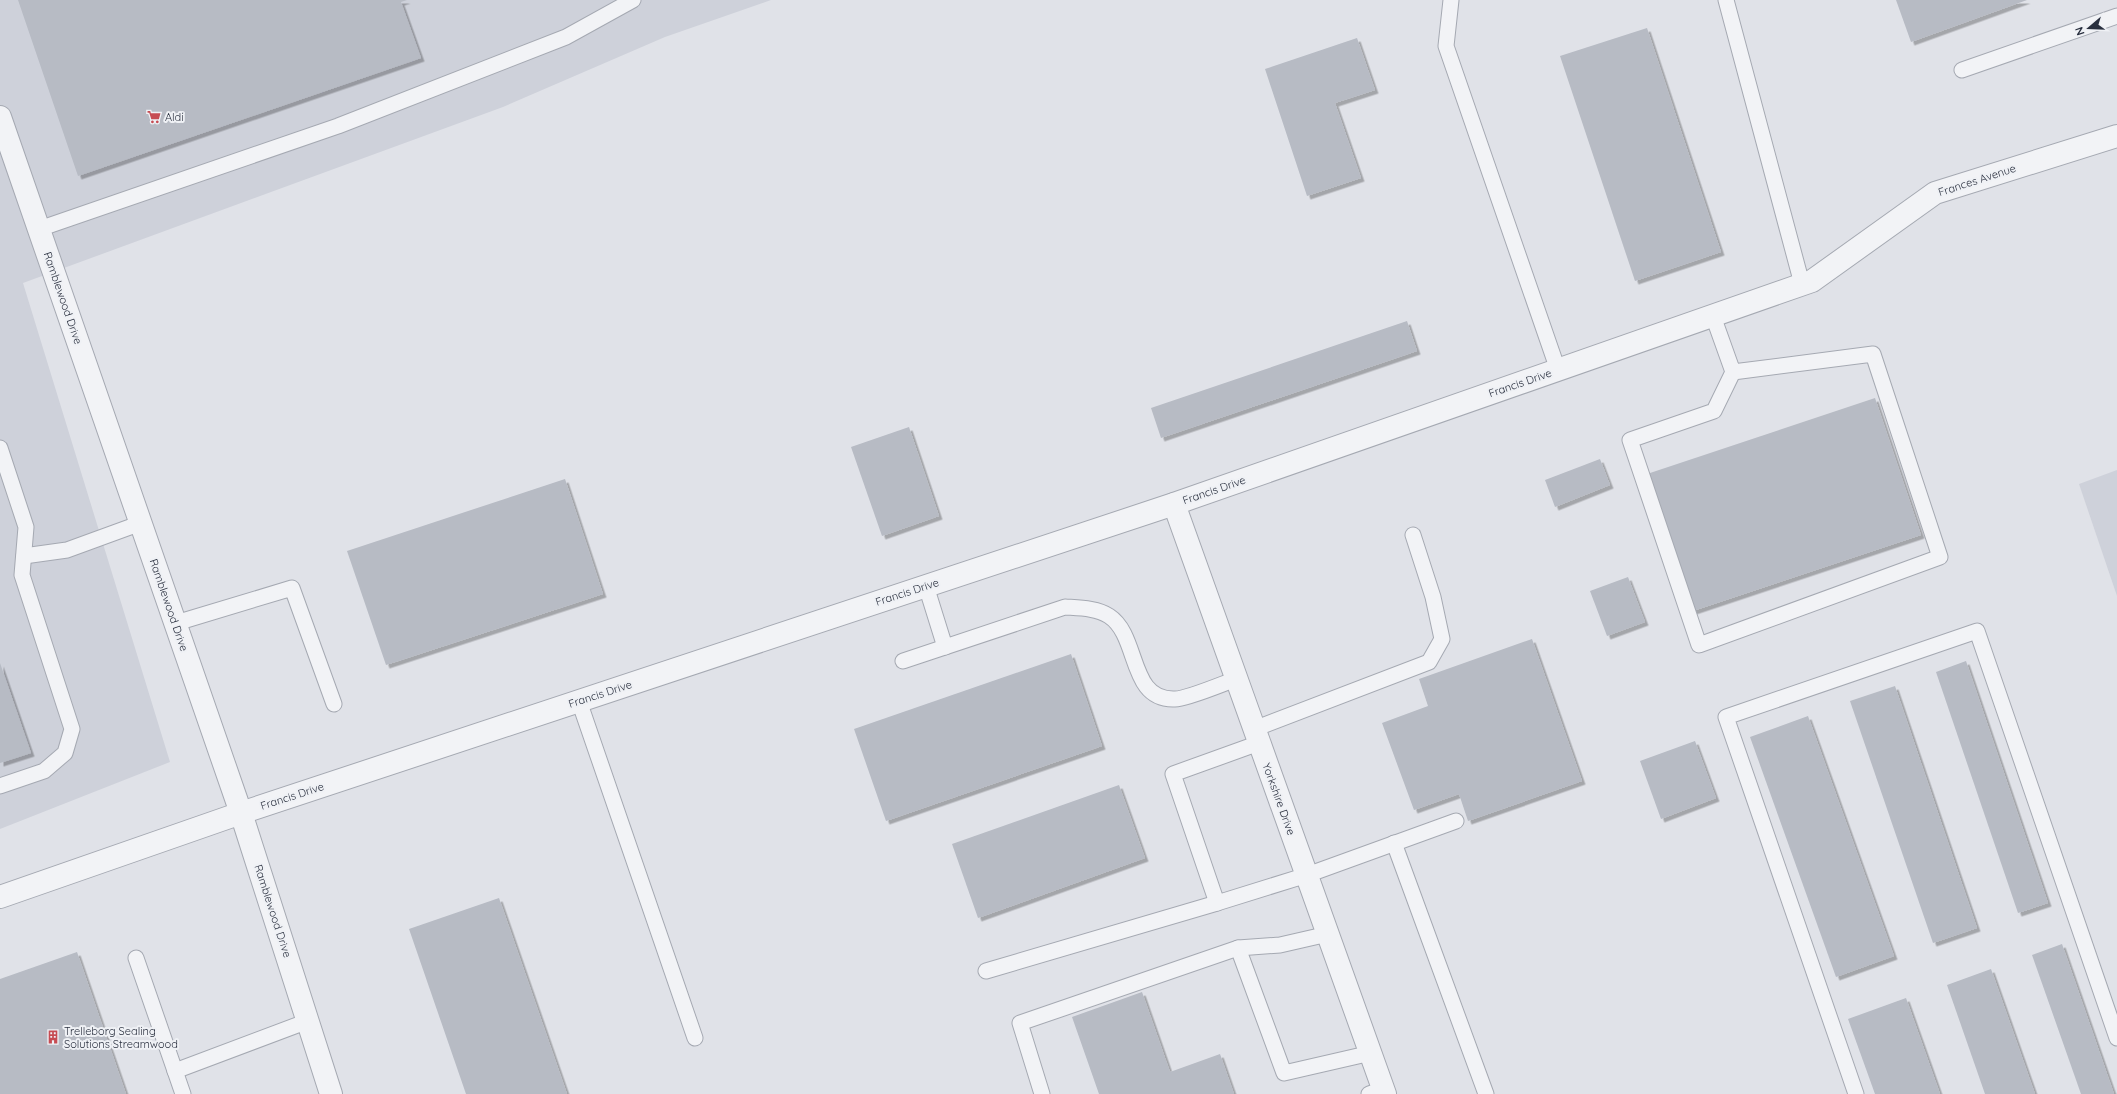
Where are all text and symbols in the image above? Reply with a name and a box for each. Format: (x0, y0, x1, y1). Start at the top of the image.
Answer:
north arrow (2069, 8, 2109, 48)
text: N (2072, 25, 2087, 37)
supermarket icon: Aldi (146, 109, 162, 125)
place label: Aldi (165, 110, 184, 124)
street label: Frances Avenue (1936, 161, 2018, 199)
street label: Ramblewood Drive (41, 250, 85, 346)
street label: Francis Drive (1487, 366, 1553, 400)
street label: Francis Drive (1181, 473, 1247, 507)
street label: Ramblewood Drive (147, 557, 191, 653)
street label: Francis Drive (873, 575, 941, 609)
street label: Francis Drive (566, 677, 634, 711)
street label: Yorkshire Drive (1259, 761, 1299, 837)
street label: Francis Drive (258, 779, 326, 813)
street label: Ramblewood Drive (251, 863, 295, 959)
place label: Trelleborg Sealing Solutions Streamwood (64, 1024, 178, 1051)
building icon: Trelleborg Sealing Solutions Streamwood (45, 1029, 61, 1045)

